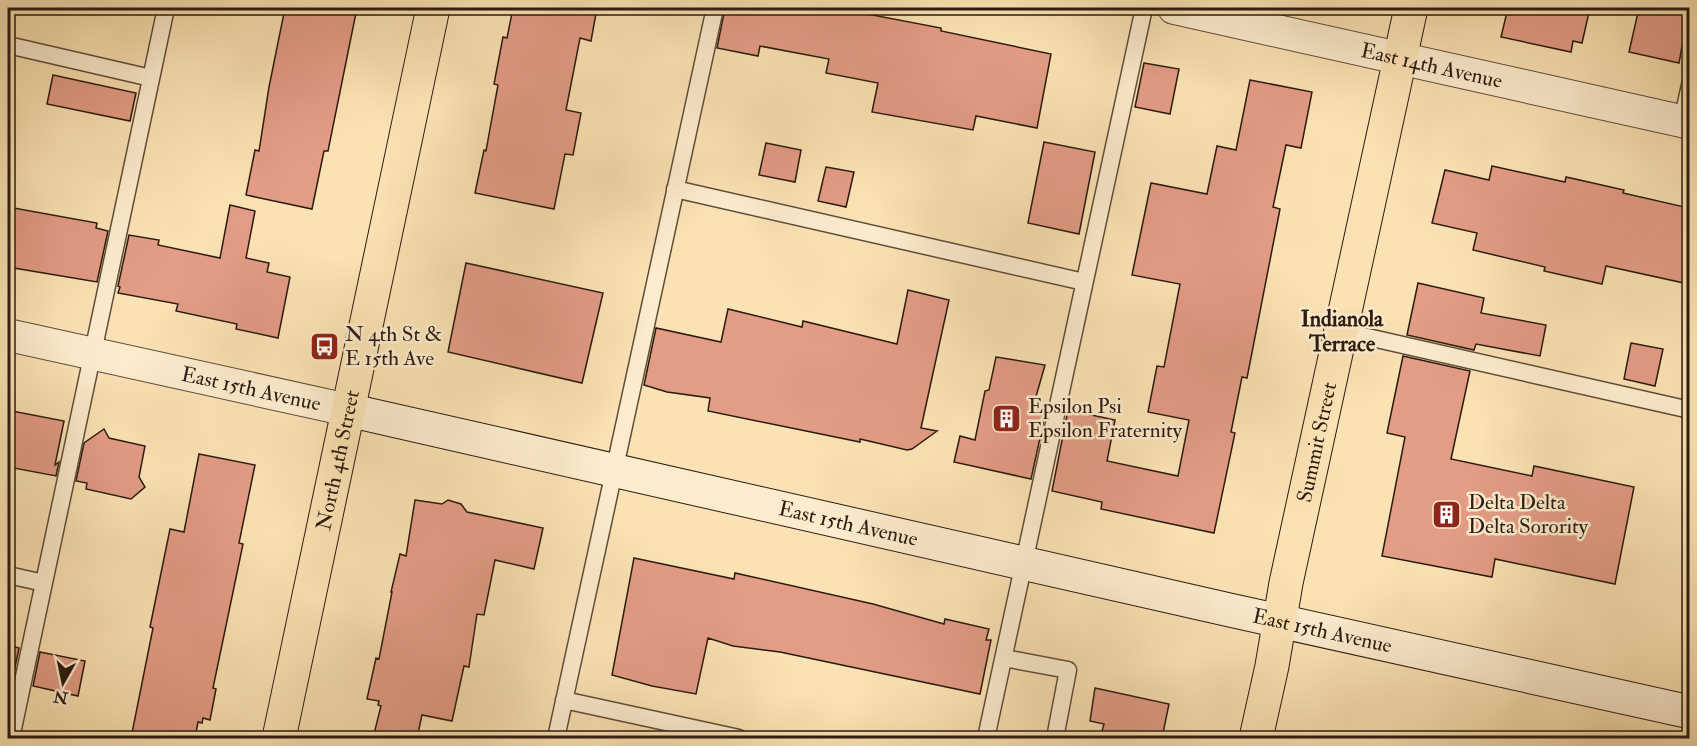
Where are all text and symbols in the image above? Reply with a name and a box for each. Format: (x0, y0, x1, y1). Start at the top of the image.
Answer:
street label: East 14th Avenue (1358, 37, 1505, 94)
district label: Indianola Terrace (1301, 305, 1384, 358)
place label: N 4th St & E 15th Ave (345, 321, 442, 372)
bus stop icon: N 4th St & E 15th Ave (308, 330, 340, 362)
street label: East 15th Avenue (179, 360, 324, 417)
street label: Summit Street (1290, 379, 1343, 505)
street label: North 4th Street (310, 387, 366, 533)
place label: Epsilon Psi Epsilon Fraternity (1028, 393, 1183, 444)
building icon: Epsilon Psi Epsilon Fraternity (991, 402, 1023, 434)
place label: Delta Delta Delta Sorority (1468, 489, 1589, 540)
street label: East 15th Avenue (776, 495, 921, 552)
building icon: Delta Delta Delta Sorority (1431, 498, 1463, 530)
street label: East 15th Avenue (1250, 602, 1395, 659)
north arrow (33, 653, 93, 713)
text: N (52, 686, 70, 708)

